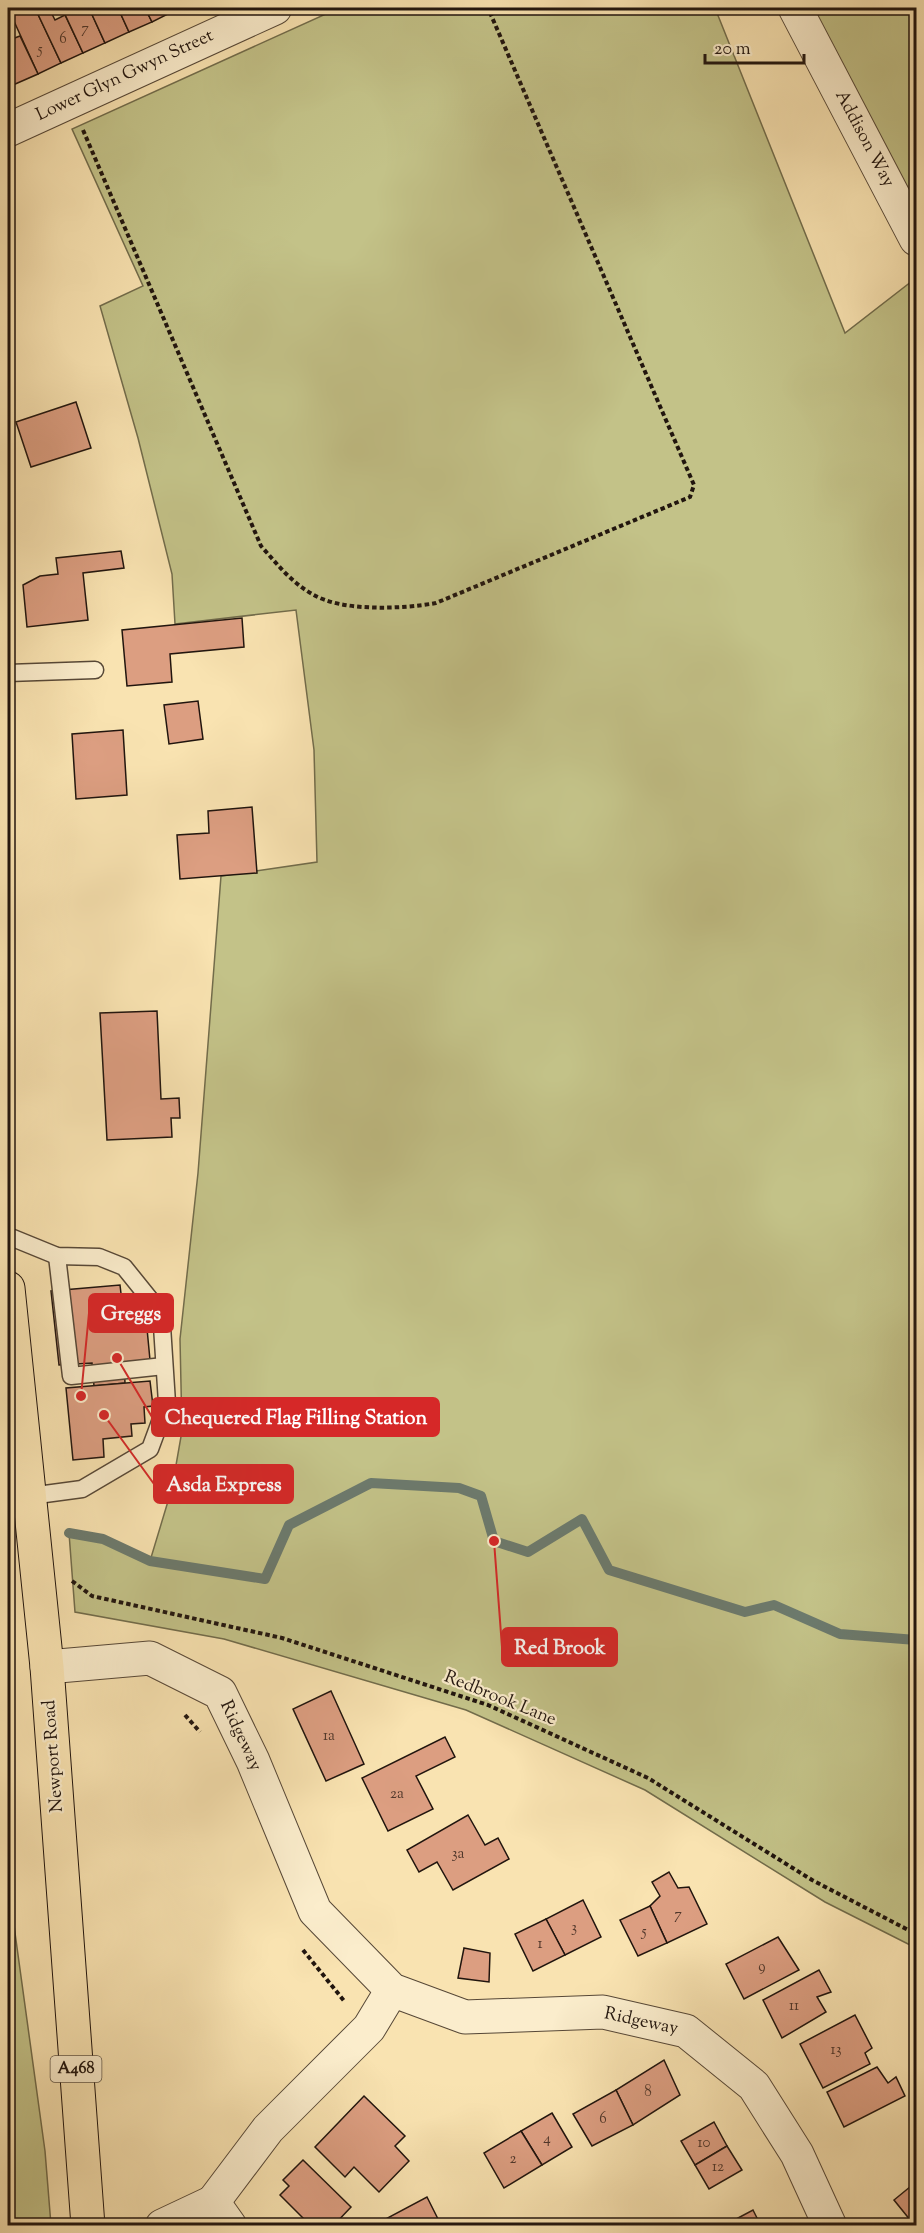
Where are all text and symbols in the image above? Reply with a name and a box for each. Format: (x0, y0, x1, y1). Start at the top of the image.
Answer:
house number: 7 (81, 19, 89, 40)
street label: Lower Glyn Gwyn Street (32, 23, 218, 129)
scale bar (705, 27, 804, 65)
house number: 6 (59, 29, 67, 50)
text: 20 m (714, 37, 751, 63)
house number: 5 (36, 40, 43, 61)
street label: Addison Way (828, 86, 900, 192)
callout: Greggs (89, 1294, 173, 1332)
text: Greggs (101, 1301, 161, 1330)
callout: Chequered Flag Filling Station (152, 1398, 439, 1436)
text: Chequered Flag Filling Station (165, 1405, 428, 1434)
callout: Asda Express (154, 1465, 293, 1503)
text: Asda Express (166, 1472, 282, 1501)
callout: Red Brook (502, 1628, 617, 1666)
text: Red Brook (514, 1635, 606, 1664)
street label: Redbrook Lane (440, 1665, 560, 1733)
street label: Ridgeway (212, 1696, 268, 1776)
street label: Newport Road (37, 1699, 71, 1813)
house number: 1a (323, 1726, 335, 1747)
house number: 2a (390, 1784, 404, 1805)
house number: 3a (452, 1844, 465, 1865)
house number: 7 (674, 1905, 682, 1926)
house number: 3 (571, 1918, 577, 1939)
house number: 5 (640, 1922, 647, 1943)
house number: 1 (537, 1934, 543, 1955)
house number: 9 (758, 1957, 766, 1978)
house number: 11 (789, 1996, 799, 2017)
street label: Ridgeway (602, 2001, 681, 2043)
house number: 13 (830, 2040, 842, 2061)
road number: A468 (50, 2056, 101, 2082)
house number: 8 (644, 2082, 652, 2103)
house number: 6 (599, 2109, 607, 2130)
house number: 4 (543, 2129, 551, 2150)
house number: 10 (698, 2133, 711, 2154)
house number: 2 (509, 2149, 517, 2170)
house number: 12 (712, 2157, 724, 2178)

